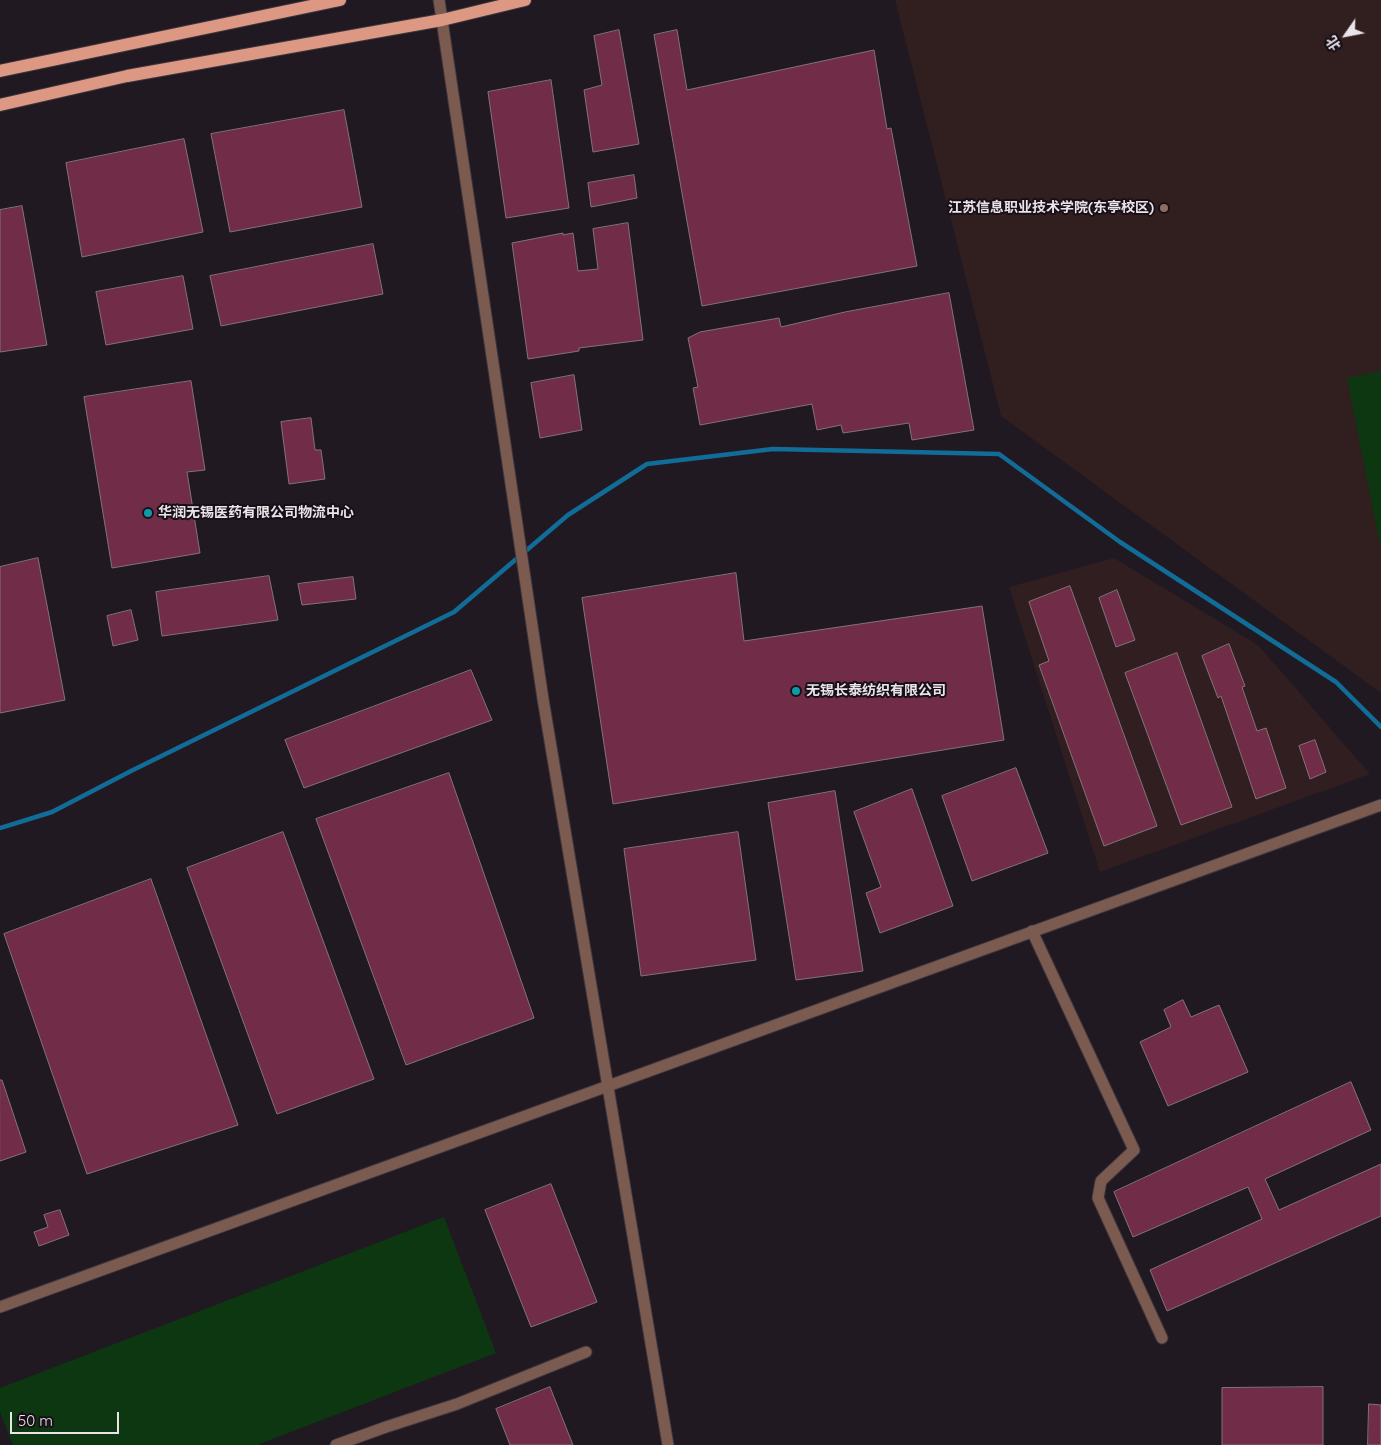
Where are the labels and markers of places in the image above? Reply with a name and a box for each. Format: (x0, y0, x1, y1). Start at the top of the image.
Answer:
place label: 江苏信息职业技术学院(东亭校区) (948, 200, 1154, 216)
marker: 江苏信息职业技术学院(东亭校区) (1158, 202, 1170, 214)
place label: 华润无锡医药有限公司物流中心 (158, 505, 354, 521)
marker: 华润无锡医药有限公司物流中心 (142, 507, 154, 519)
place label: 无锡长泰纺织有限公司 (806, 683, 946, 699)
marker: 无锡长泰纺织有限公司 (790, 685, 802, 697)

